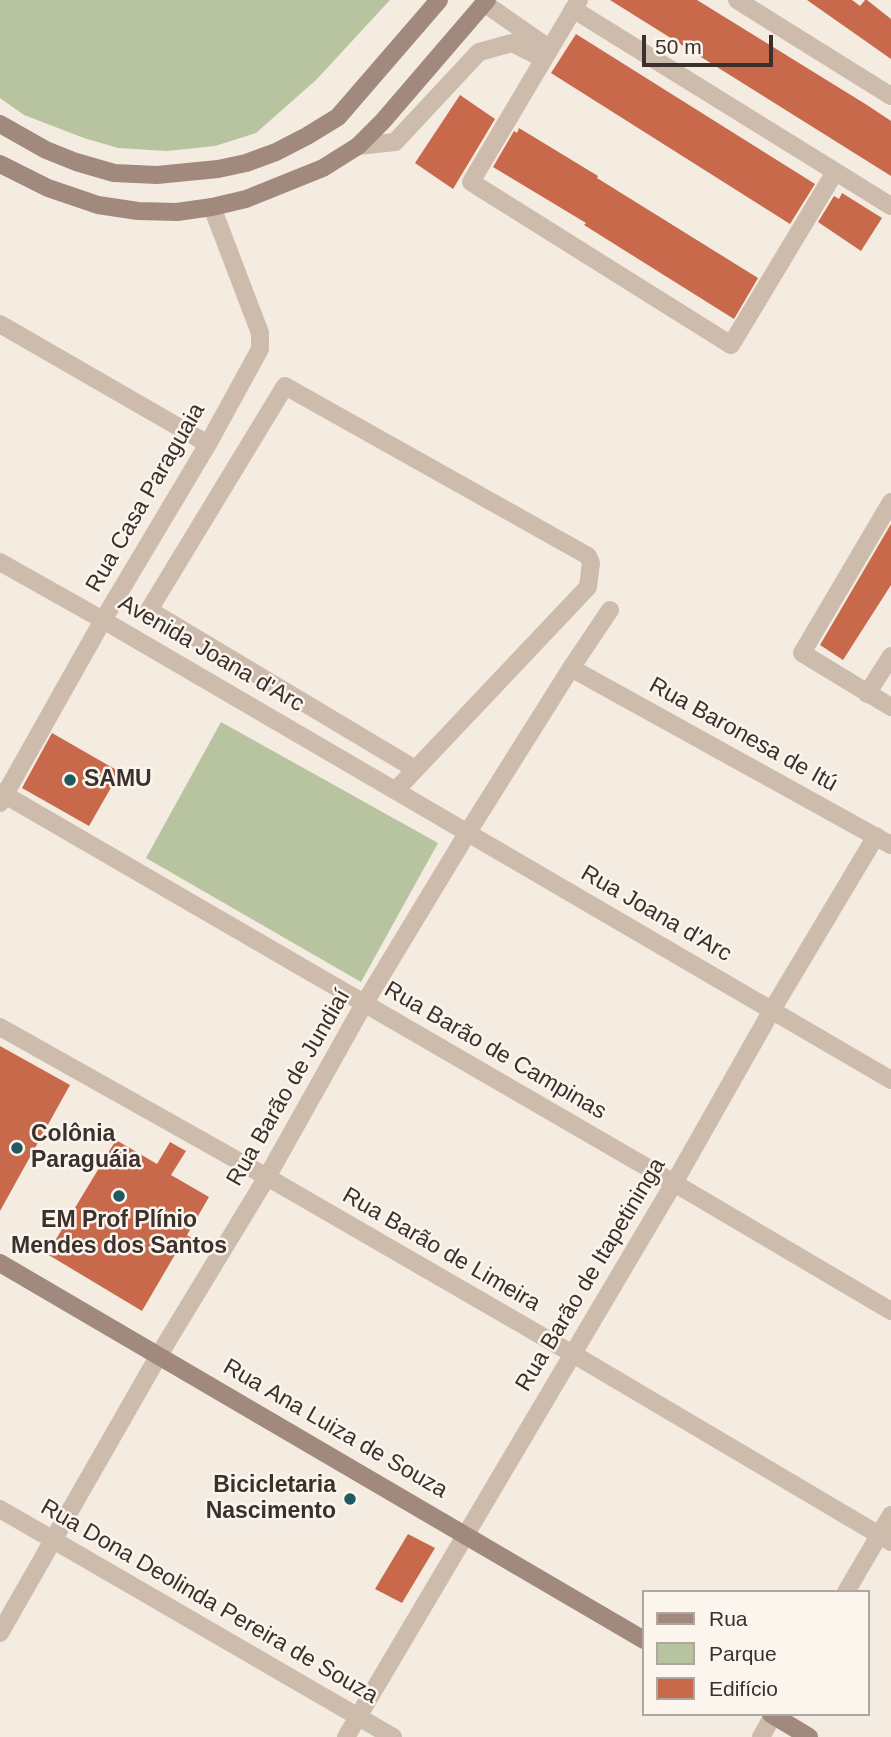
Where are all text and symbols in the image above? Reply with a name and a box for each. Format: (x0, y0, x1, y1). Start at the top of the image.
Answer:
scale bar (646, 21, 777, 65)
text: 50 m (655, 35, 702, 58)
street label: Rua Casa Paraguaia (81, 399, 211, 597)
street label: Avenida Joana d'Arc (113, 590, 309, 718)
street label: Rua Baronesa de Itú (644, 672, 842, 798)
place label: SAMU (84, 766, 152, 794)
marker: SAMU (62, 772, 78, 788)
street label: Rua Joana d'Arc (576, 860, 736, 968)
street label: Rua Barão de Campinas (379, 976, 611, 1126)
street label: Rua Barão de Jundiaí (221, 985, 357, 1191)
place label: Colônia Paraguáia (31, 1121, 141, 1175)
marker: Colônia Paraguáia (9, 1140, 25, 1156)
street label: Rua Barão de Itapetininga (510, 1153, 672, 1397)
street label: Rua Barão de Limeira (337, 1182, 545, 1318)
marker: EM Prof Plínio Mendes dos Santos (111, 1188, 127, 1204)
place label: EM Prof Plínio Mendes dos Santos (11, 1207, 227, 1261)
street label: Rua Ana Luiza de Souza (218, 1353, 452, 1505)
place label: Bicicletaria Nascimento (206, 1472, 336, 1526)
marker: Bicicletaria Nascimento (342, 1491, 358, 1507)
street label: Rua Dona Deolinda Pereira de Souza (35, 1494, 383, 1710)
legend (642, 1590, 870, 1716)
text: Rua (709, 1607, 748, 1630)
text: Parque (709, 1642, 777, 1665)
text: Edifício (709, 1677, 778, 1700)

